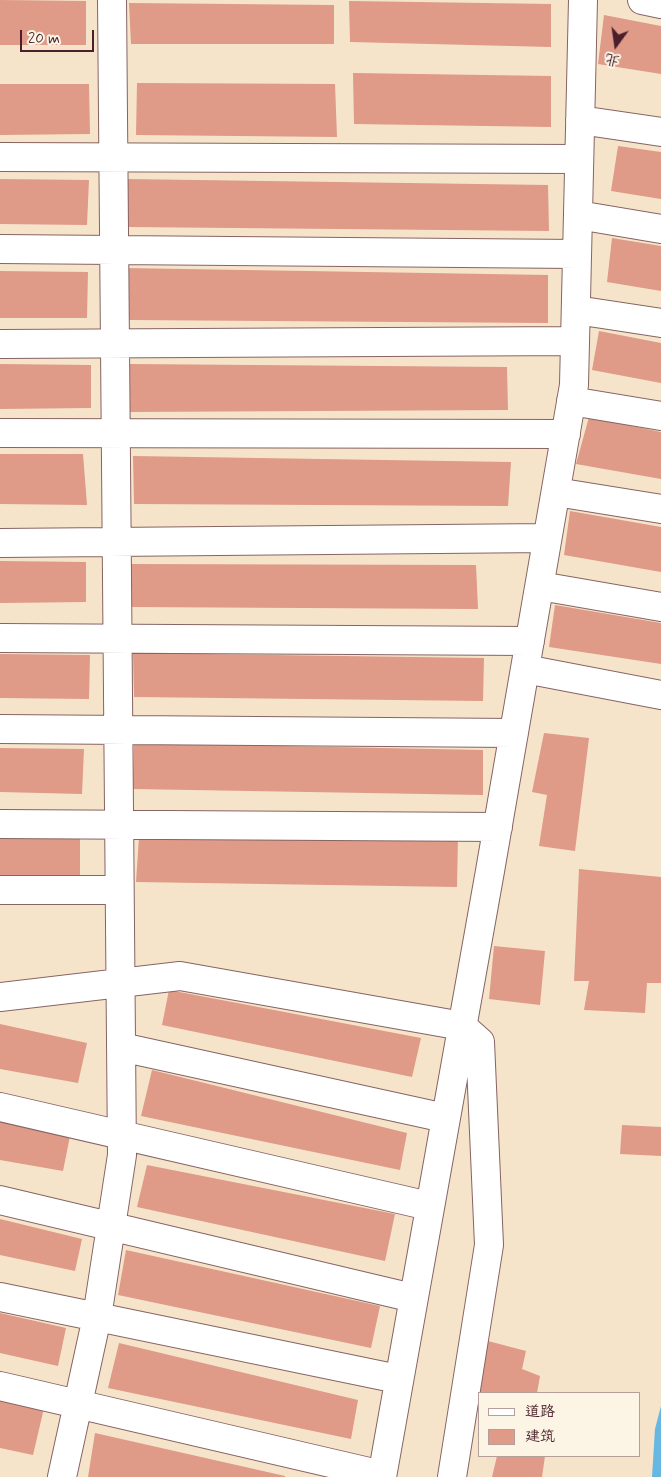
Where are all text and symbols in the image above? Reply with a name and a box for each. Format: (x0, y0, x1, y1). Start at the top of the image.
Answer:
scale bar (22, 20, 96, 52)
north arrow (591, 20, 641, 70)
text: 20 m (28, 29, 60, 49)
text: 北 (603, 49, 621, 70)
legend (478, 1392, 641, 1457)
text: 道路 (525, 1402, 555, 1422)
text: 建筑 (525, 1427, 555, 1447)

